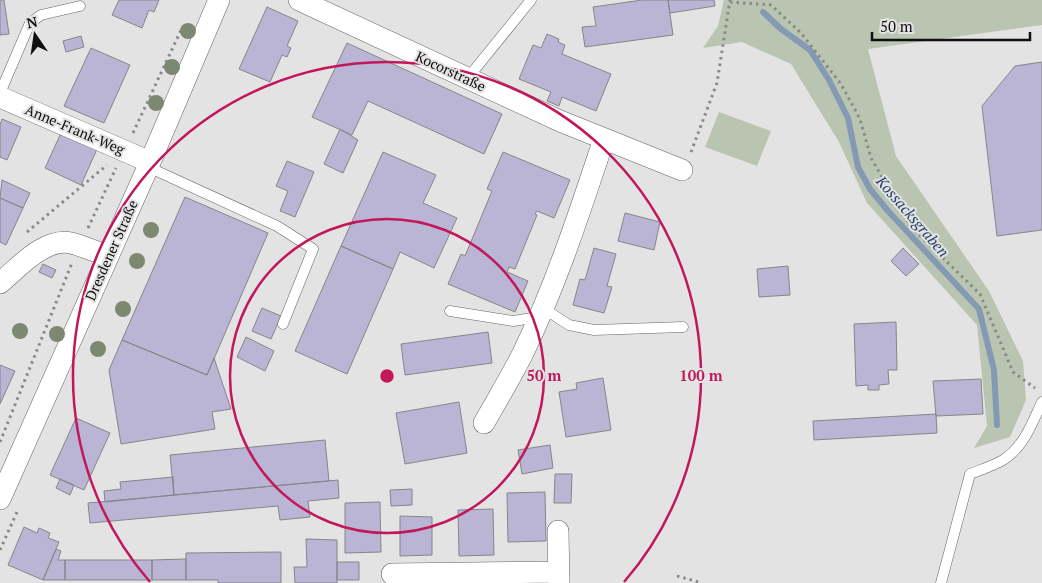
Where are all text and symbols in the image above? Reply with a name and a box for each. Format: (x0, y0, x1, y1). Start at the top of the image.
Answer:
north arrow (10, 10, 60, 60)
scale bar (872, 10, 1030, 42)
text: N (25, 11, 40, 32)
text: 50 m (880, 16, 913, 36)
street label: Kocorstraße (413, 47, 489, 95)
street label: Anne-Frank-Weg (22, 100, 128, 159)
water label: Kossacksgraben (872, 170, 954, 261)
street label: Dresdener Straße (80, 197, 142, 303)
text: 50 m (527, 365, 562, 385)
text: 100 m (679, 365, 723, 385)
centre of rings (378, 367, 396, 385)

